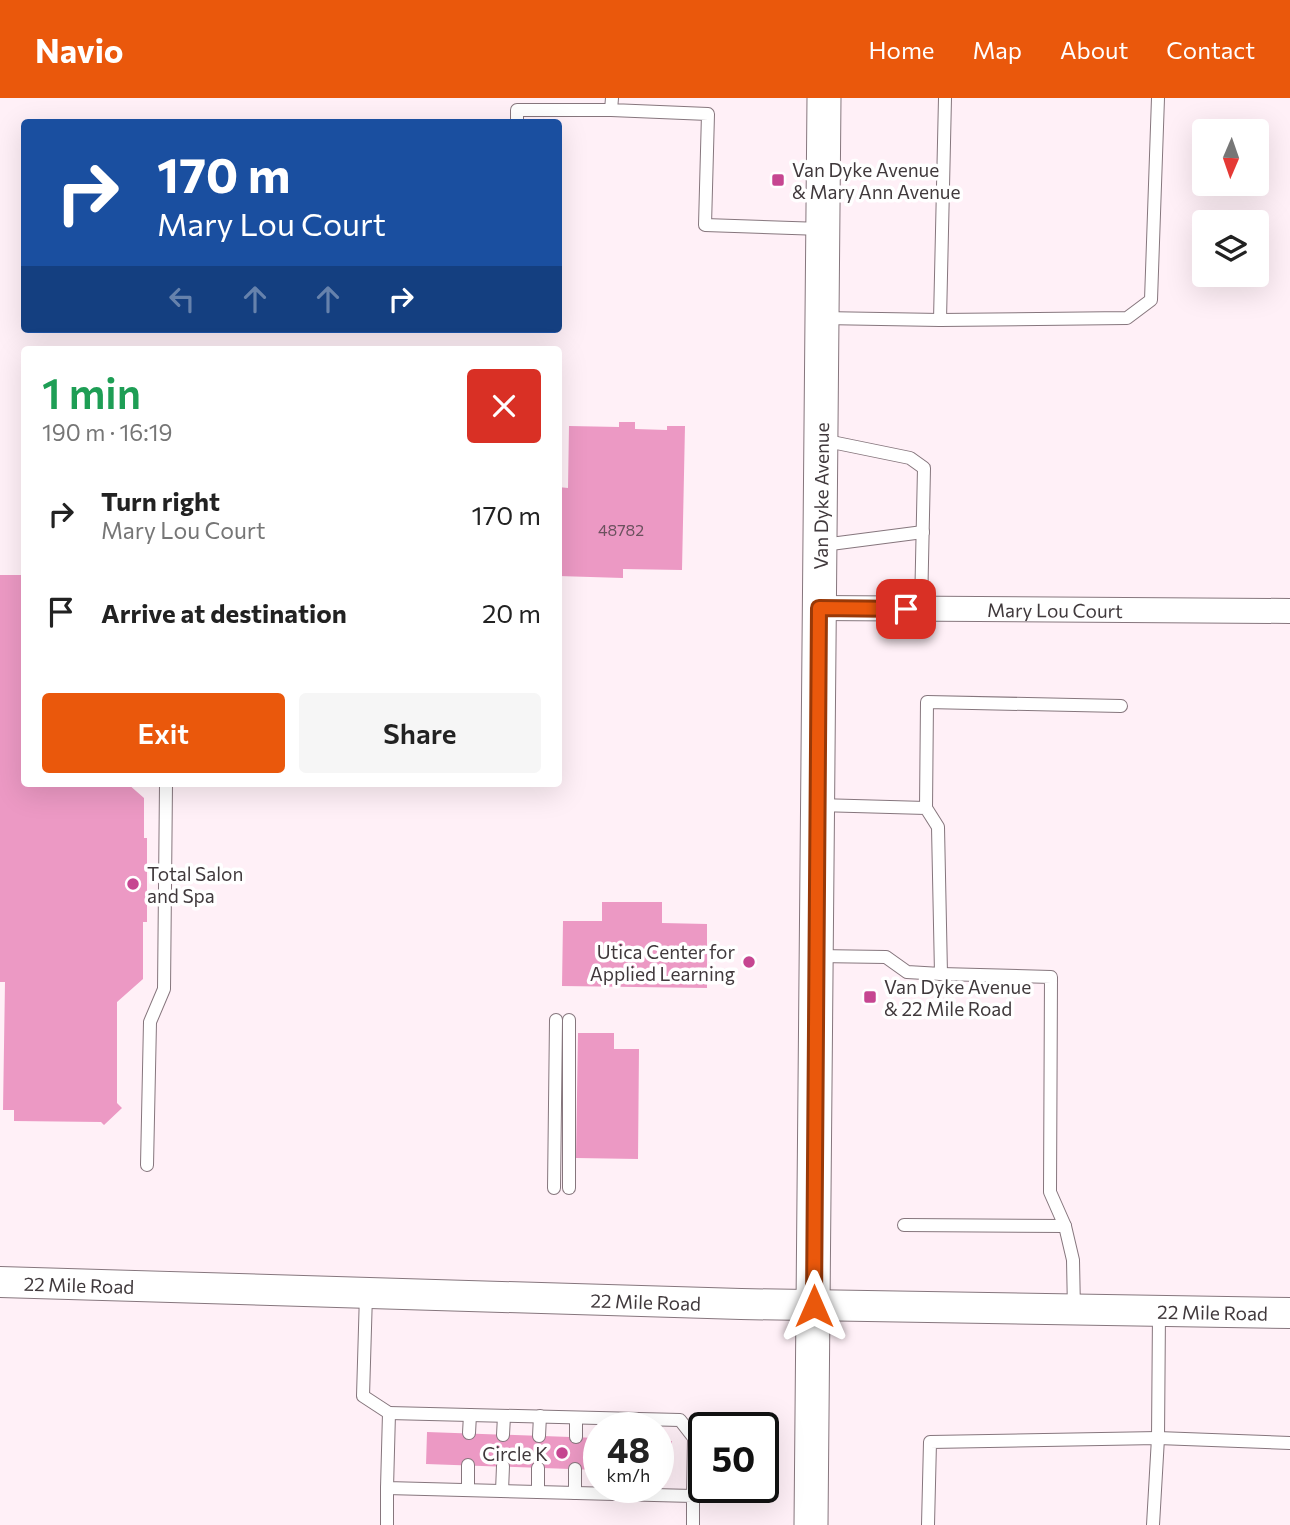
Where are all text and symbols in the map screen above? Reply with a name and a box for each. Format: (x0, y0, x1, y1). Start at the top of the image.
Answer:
text: Navio (35, 29, 124, 70)
text: Home (869, 35, 935, 64)
text: Map (973, 35, 1022, 64)
text: About (1060, 35, 1128, 64)
text: Contact (1166, 35, 1255, 64)
north arrow (1192, 119, 1269, 196)
map controls (1192, 119, 1269, 287)
text: 170 m (157, 143, 290, 203)
icon: right (42, 147, 133, 238)
place label: Van Dyke Avenue & Mary Ann Avenue (792, 158, 960, 203)
marker: Van Dyke Avenue & Mary Ann Avenue (770, 172, 786, 188)
text: Mary Lou Court (157, 203, 386, 243)
button: layers (1192, 210, 1269, 287)
icon: left (163, 280, 201, 318)
icon: ahead (236, 280, 274, 318)
icon: ahead (309, 280, 347, 318)
icon: right (382, 280, 420, 318)
text: 1 min (42, 366, 141, 418)
button: close (467, 369, 541, 443)
text: 190 m · 16:19 (42, 418, 173, 446)
street label: Van Dyke Avenue (808, 422, 833, 570)
text: Turn right (101, 485, 220, 516)
icon: right (42, 495, 80, 533)
text: 170 m (472, 499, 541, 530)
text: Mary Lou Court (101, 516, 265, 544)
house number: 48782 (598, 520, 644, 539)
pin (876, 579, 936, 639)
icon: arrive (887, 590, 925, 628)
icon: arrive (42, 593, 80, 631)
text: Arrive at destination (101, 597, 347, 628)
text: 20 m (482, 597, 541, 628)
street label: Mary Lou Court (987, 598, 1123, 621)
button: Exit (42, 693, 285, 773)
button: Share (299, 693, 541, 773)
place label: Total Salon and Spa (147, 862, 243, 907)
marker: Total Salon and Spa (125, 876, 141, 892)
place label: Utica Center for Applied Learning (590, 940, 735, 985)
marker: Utica Center for Applied Learning (741, 954, 757, 970)
place label: Van Dyke Avenue & 22 Mile Road (884, 975, 1031, 1020)
marker: Van Dyke Avenue & 22 Mile Road (862, 989, 878, 1005)
position arrow (777, 1269, 851, 1343)
street label: 22 Mile Road (23, 1271, 135, 1297)
street label: 22 Mile Road (590, 1288, 701, 1314)
street label: 22 Mile Road (1157, 1299, 1268, 1324)
speed limit sign: 50 (688, 1412, 779, 1503)
text: 48 (607, 1427, 650, 1470)
place label: Circle K (482, 1442, 548, 1465)
marker: Circle K (554, 1445, 570, 1461)
text: km/h (607, 1464, 650, 1486)

